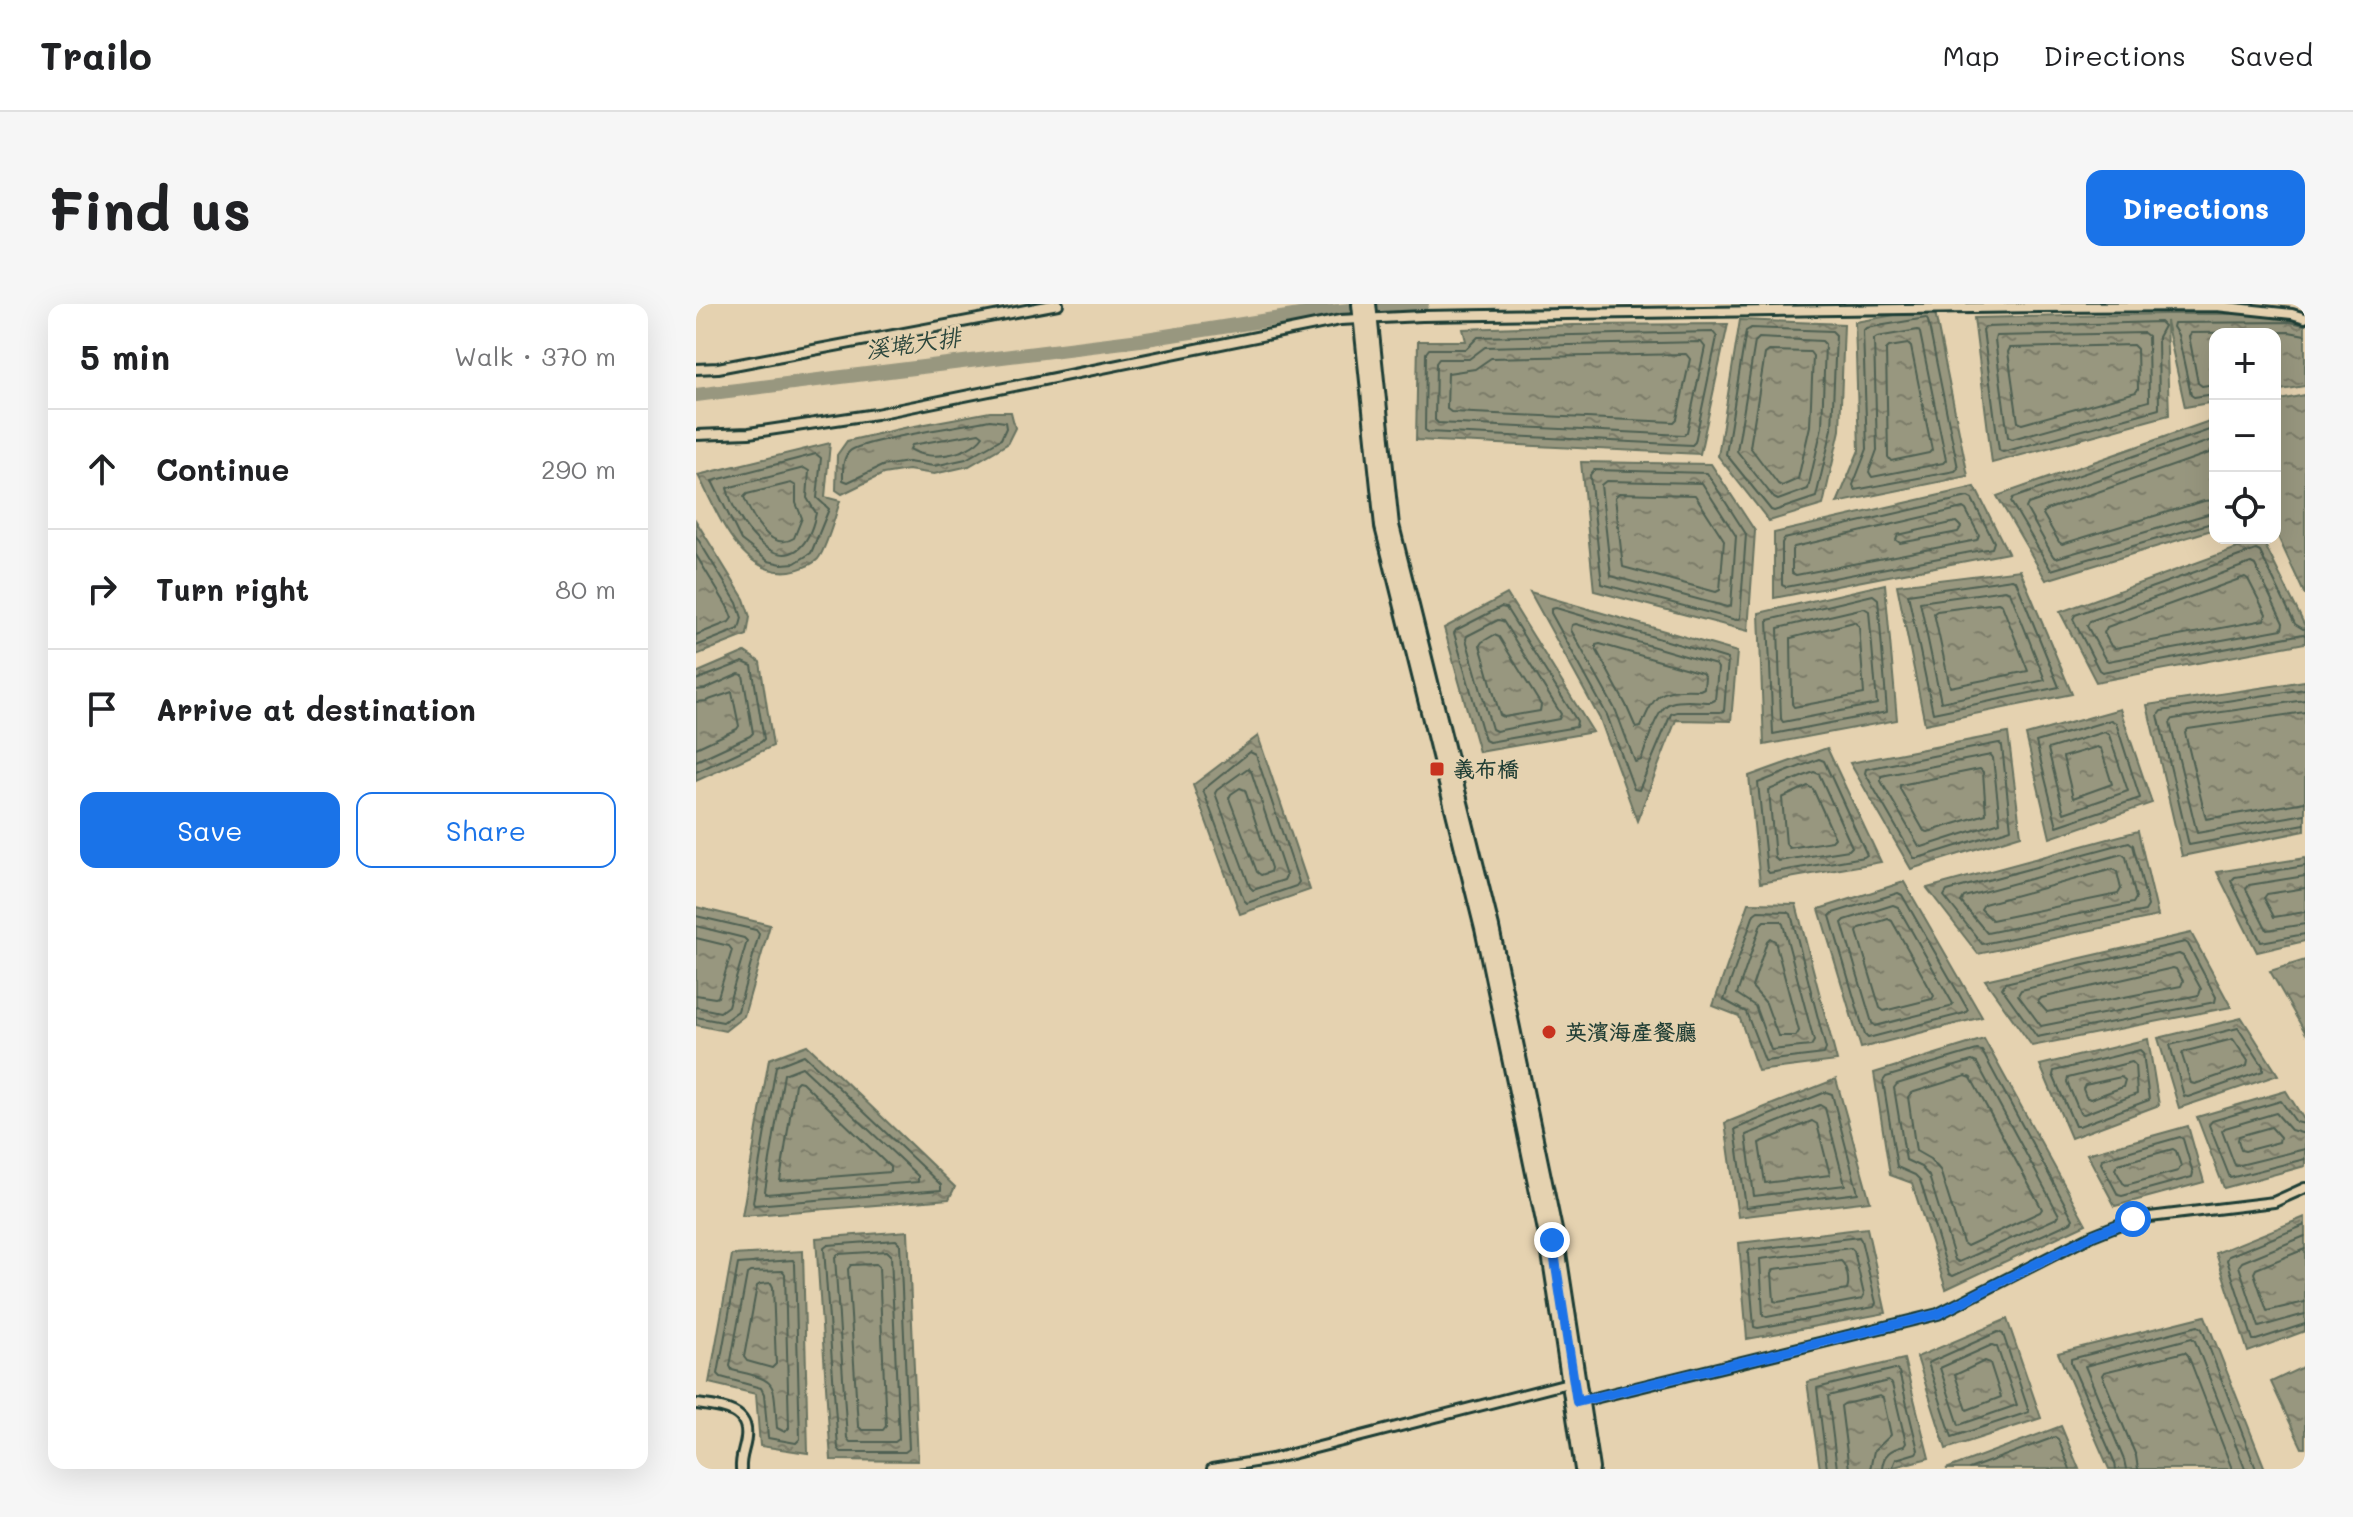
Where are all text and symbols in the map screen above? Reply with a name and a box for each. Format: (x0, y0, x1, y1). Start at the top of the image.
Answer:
text: Trailo (40, 30, 152, 80)
text: Map (1943, 37, 2000, 73)
text: Directions (2044, 37, 2186, 73)
text: Saved (2230, 37, 2313, 73)
button: Directions (2086, 170, 2305, 246)
text: Find us (48, 172, 251, 245)
water label: 溪墘大排 (863, 320, 964, 365)
map controls (2209, 328, 2281, 544)
button: + (2209, 328, 2281, 400)
text: 5 min (80, 334, 170, 379)
text: Walk · 370 m (454, 339, 616, 373)
button: − (2209, 400, 2281, 472)
icon: ahead (80, 447, 124, 491)
text: Continue (156, 449, 289, 489)
text: 290 m (541, 452, 616, 486)
button: locate (2209, 472, 2281, 544)
icon: right (80, 567, 124, 611)
text: Turn right (156, 569, 309, 609)
text: 80 m (555, 572, 616, 606)
icon: arrive (80, 687, 124, 731)
text: Arrive at destination (156, 689, 476, 729)
place label: 義布橋 (1453, 754, 1519, 783)
marker: 義布橋 (1428, 760, 1446, 778)
button: Save (80, 792, 340, 868)
button: Share (356, 792, 616, 868)
place label: 英濱海產餐廳 (1565, 1017, 1697, 1046)
marker: 英濱海產餐廳 (1540, 1023, 1558, 1041)
route start (2115, 1201, 2151, 1237)
route end (1534, 1222, 1570, 1258)

